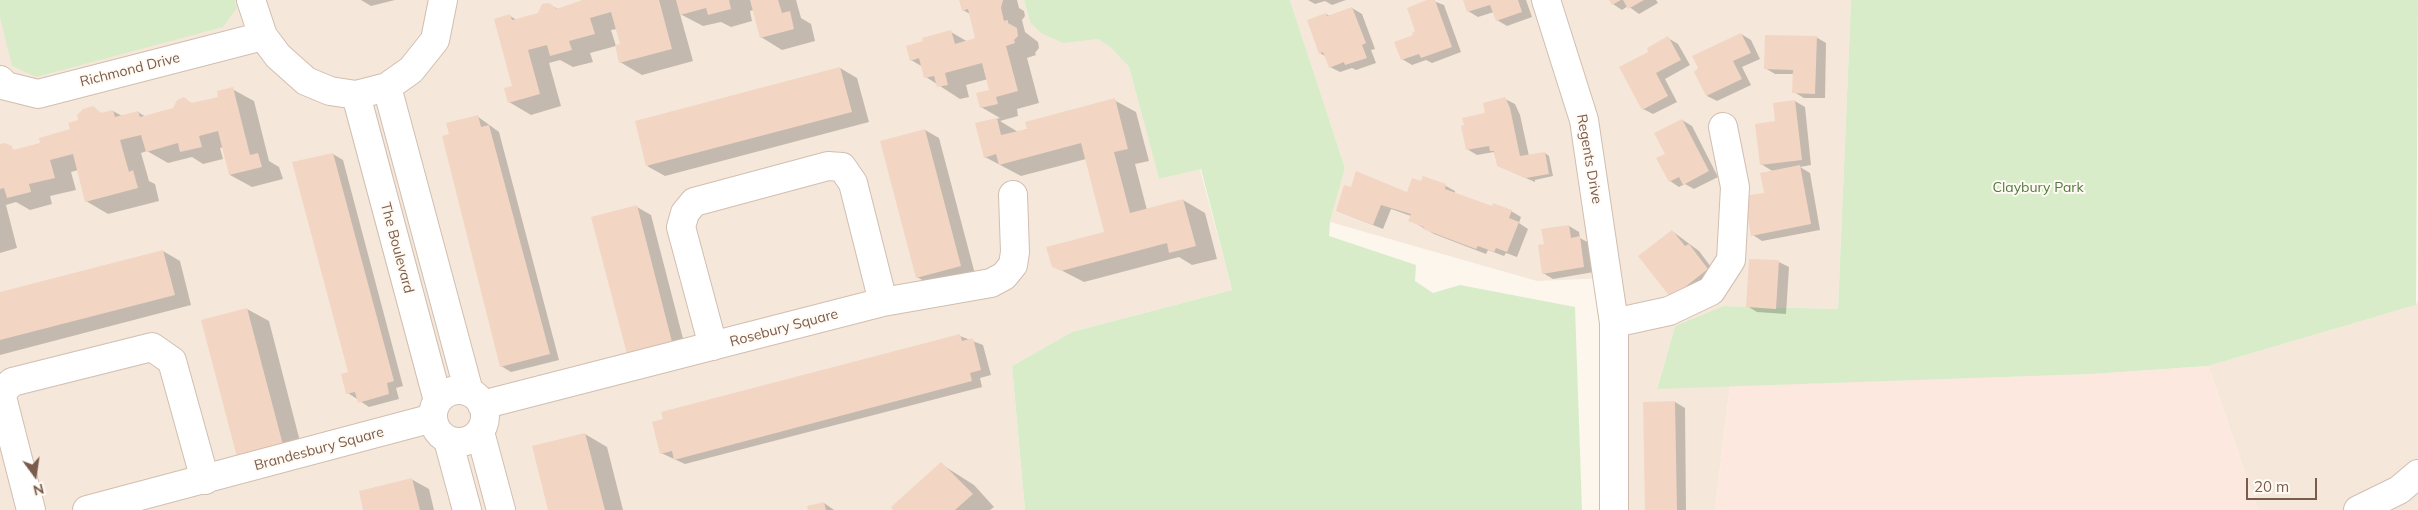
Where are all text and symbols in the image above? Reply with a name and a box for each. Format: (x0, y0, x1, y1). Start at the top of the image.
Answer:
street label: Richmond Drive (78, 49, 182, 91)
street label: Regents Drive (1573, 113, 1605, 205)
park label: Claybury Park (1992, 180, 2084, 196)
street label: The Boulevard (377, 201, 417, 295)
street label: Rosebury Square (728, 305, 840, 351)
street label: Brandesbury Square (252, 424, 386, 474)
north arrow (10, 450, 60, 500)
scale bar (2248, 468, 2319, 500)
text: 20 m (2254, 477, 2289, 496)
text: N (31, 480, 46, 500)

